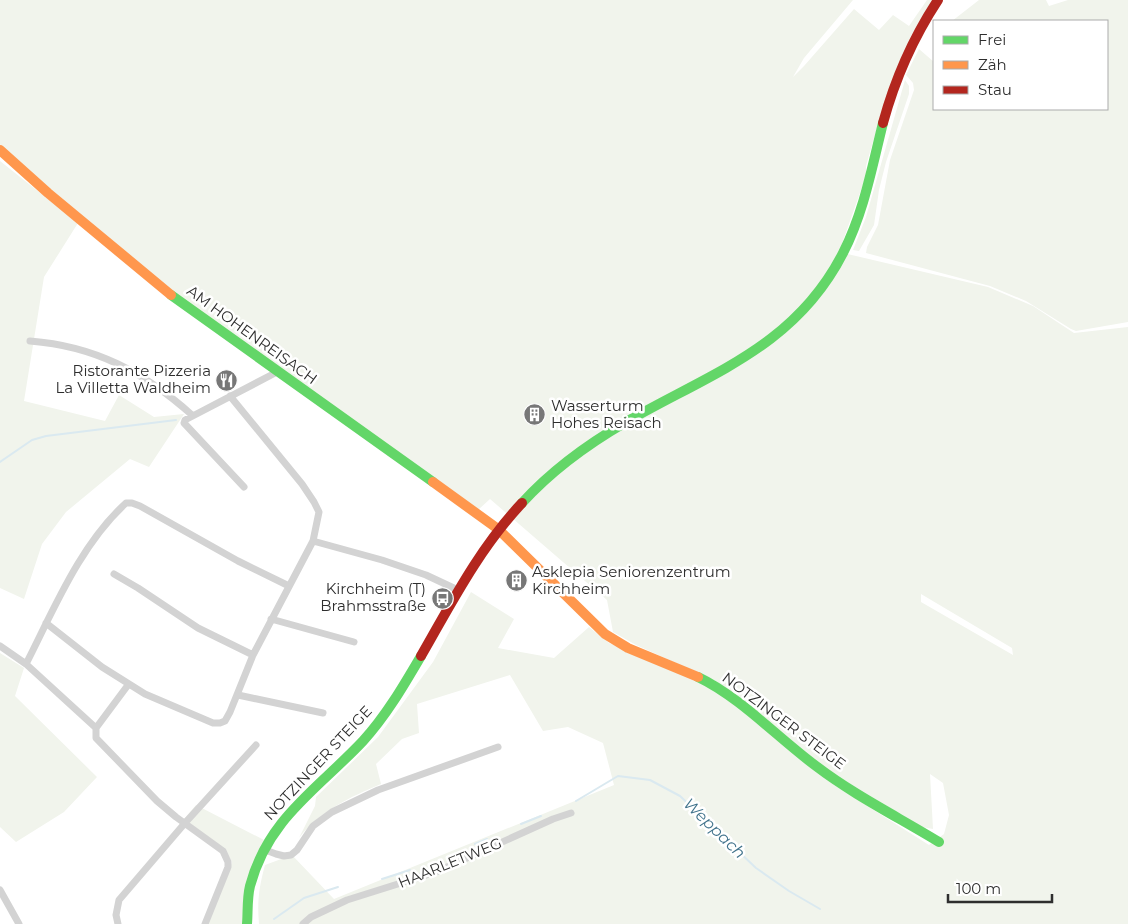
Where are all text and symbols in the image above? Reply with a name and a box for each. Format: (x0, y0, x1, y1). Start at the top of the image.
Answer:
legend (933, 20, 1108, 110)
text: Frei (978, 30, 1006, 49)
text: Zäh (978, 55, 1007, 74)
text: Stau (978, 80, 1012, 99)
street label: AM HOHENREISACH (183, 281, 321, 388)
place label: Ristorante Pizzeria La Villetta Waldheim (56, 361, 211, 397)
restaurant icon: Ristorante Pizzeria La Villetta Waldheim (215, 368, 239, 392)
place label: Wasserturm Hohes Reisach (551, 396, 662, 432)
building icon: Wasserturm Hohes Reisach (523, 403, 547, 427)
place label: Asklepia Seniorenzentrum Kirchheim (532, 562, 731, 598)
building icon: Asklepia Seniorenzentrum Kirchheim (504, 569, 528, 593)
place label: Kirchheim (T) Brahmsstraße (320, 579, 426, 615)
bus stop icon: Kirchheim (T) Brahmsstraße (430, 586, 454, 610)
street label: NOTZINGER STEIGE (719, 668, 850, 773)
street label: NOTZINGER STEIGE (260, 701, 376, 824)
water label: Weppach (680, 794, 749, 862)
street label: HAARLETWEG (395, 833, 504, 892)
scale bar (948, 872, 1052, 904)
text: 100 m (956, 879, 1001, 898)

